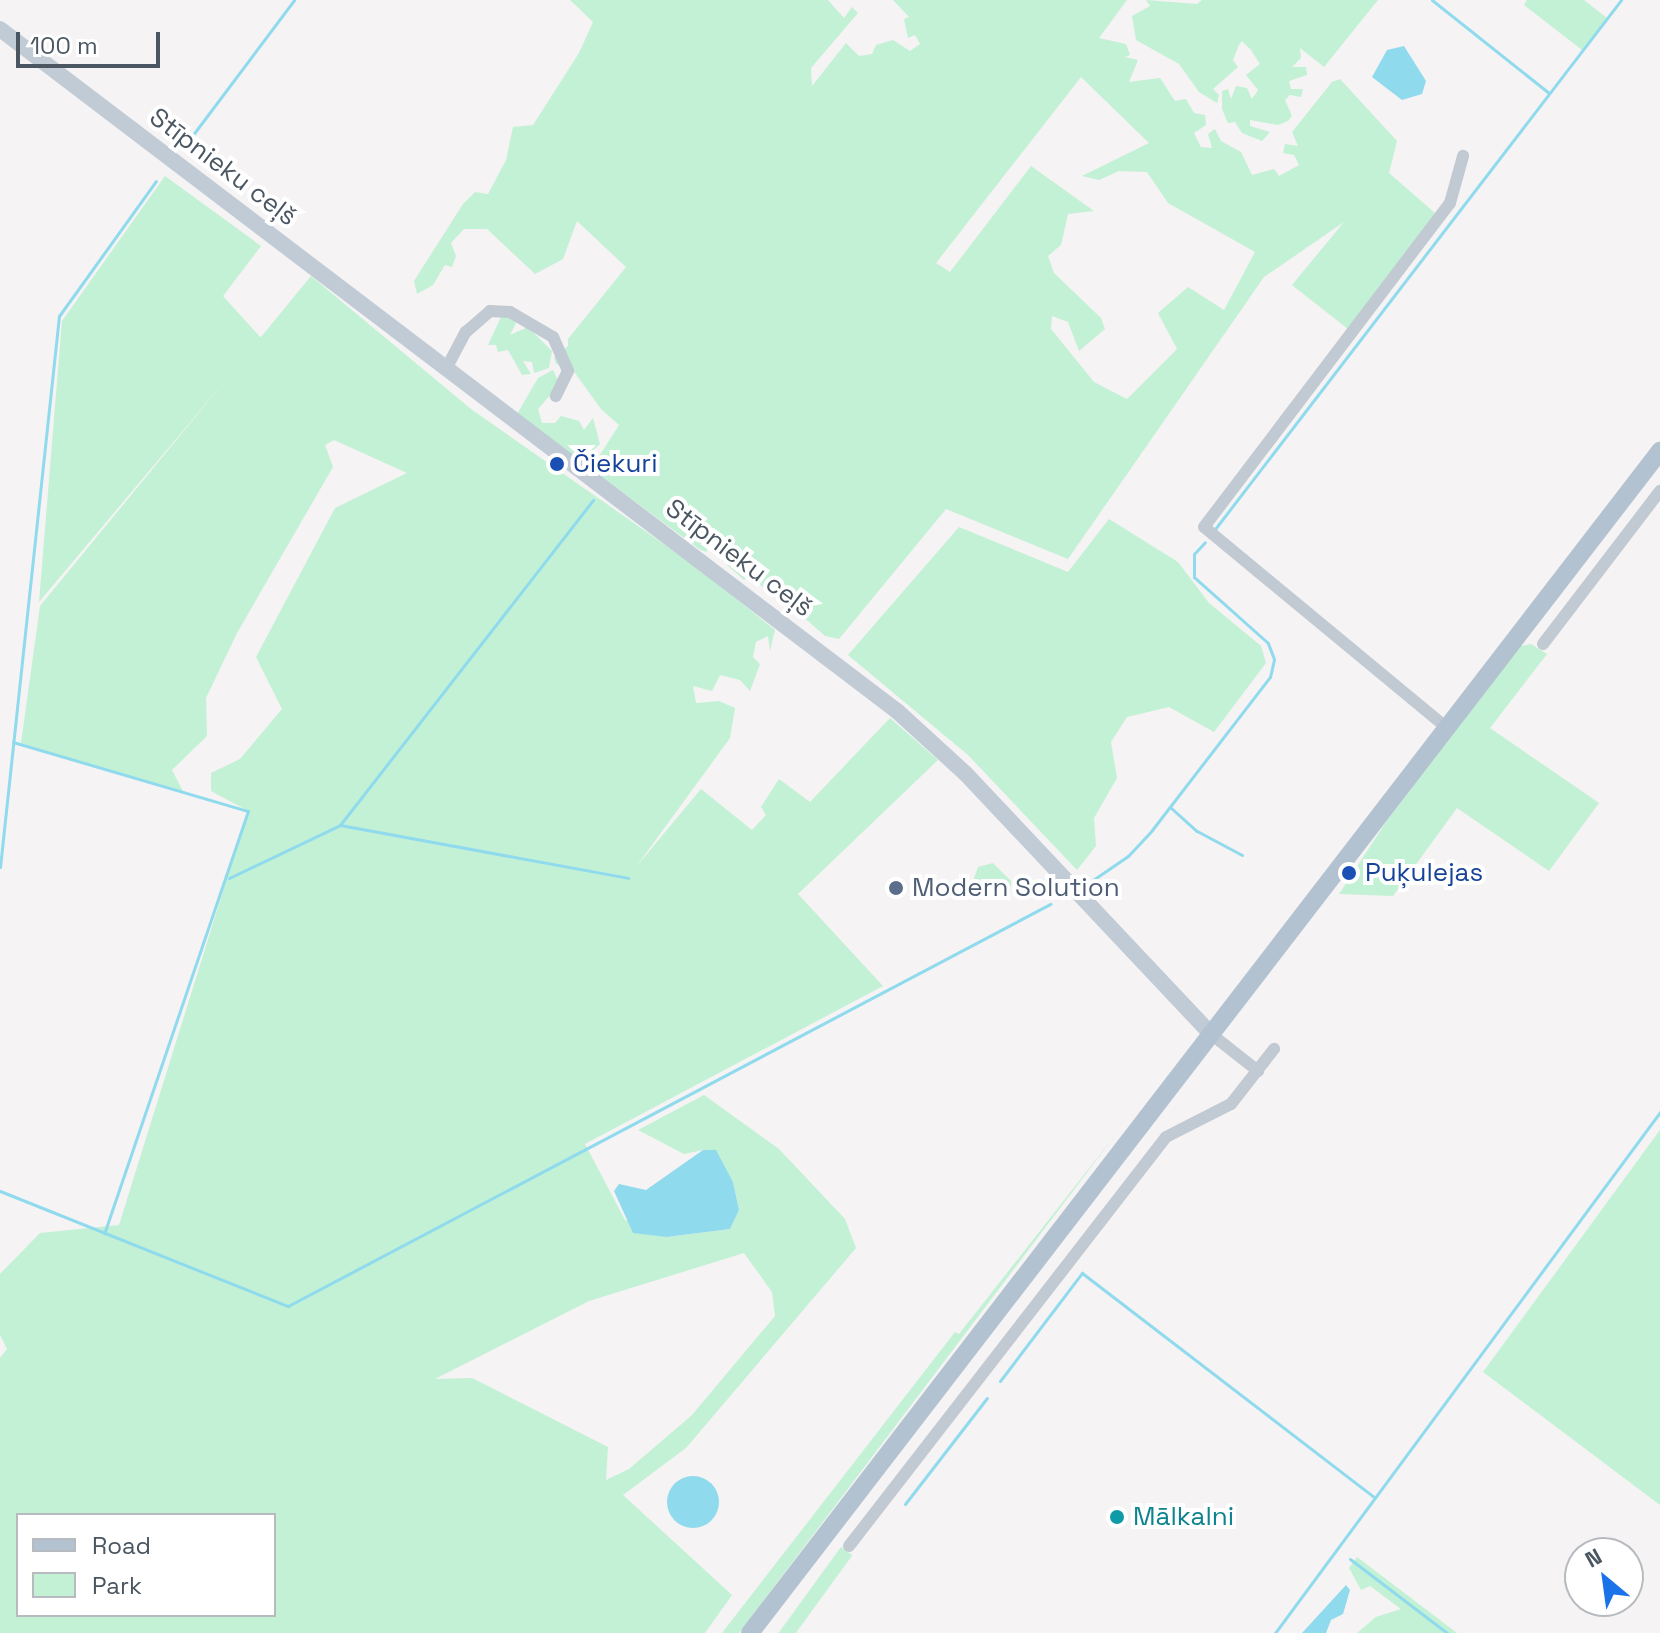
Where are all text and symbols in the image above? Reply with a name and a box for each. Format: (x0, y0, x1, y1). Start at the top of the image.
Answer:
scale bar (20, 16, 164, 66)
text: 100 m (30, 30, 98, 61)
street label: Stīpnieku ceļš (143, 101, 303, 233)
place label: Čiekuri (573, 448, 658, 480)
marker: Čiekuri (548, 455, 566, 473)
street label: Stīpnieku ceļš (659, 492, 819, 624)
place label: Puķulejas (1365, 857, 1483, 889)
marker: Puķulejas (1340, 864, 1358, 882)
place label: Modern Solution (912, 872, 1120, 904)
marker: Modern Solution (887, 879, 905, 897)
place label: Mālkalni (1133, 1501, 1234, 1533)
marker: Mālkalni (1108, 1508, 1126, 1526)
legend (16, 1513, 276, 1617)
text: Road (92, 1530, 151, 1561)
north arrow (1564, 1537, 1644, 1617)
text: N (1580, 1542, 1607, 1574)
text: Park (92, 1570, 142, 1601)

